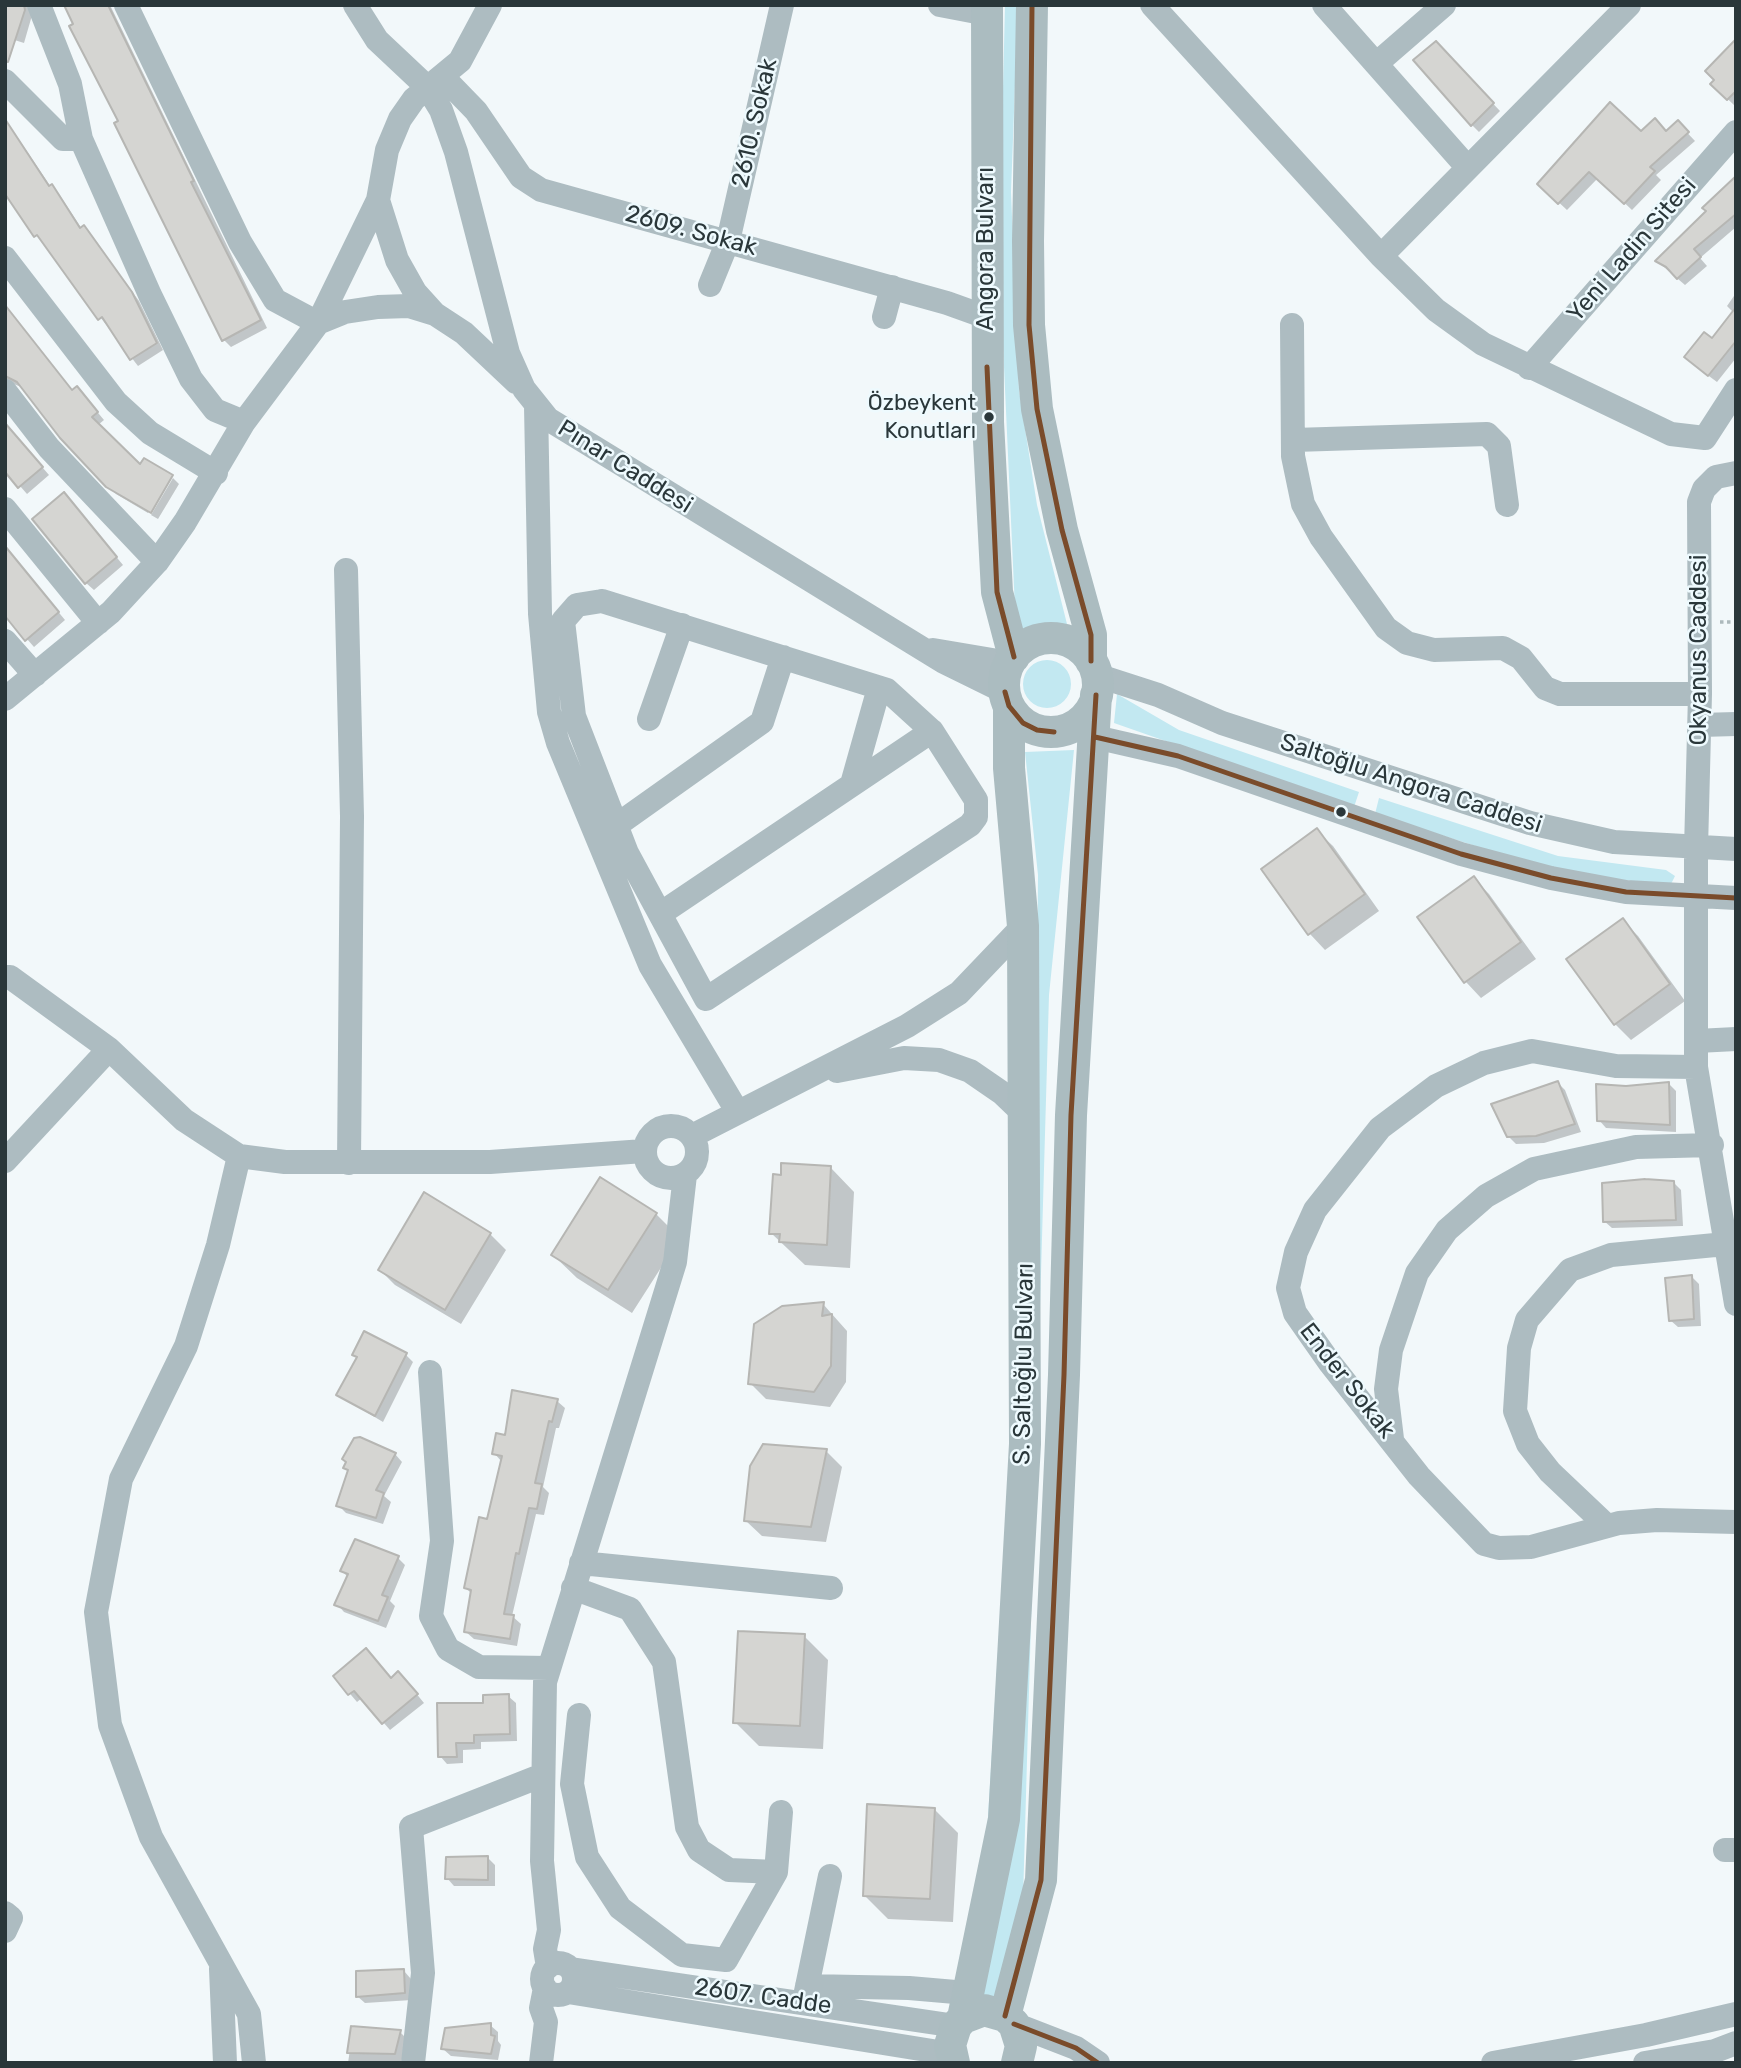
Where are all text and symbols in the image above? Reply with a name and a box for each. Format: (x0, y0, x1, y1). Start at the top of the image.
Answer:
street label: 2610. Sokak (726, 56, 784, 190)
street label: Angora Bulvarı (972, 167, 1000, 331)
street label: Yeni Ladin Sitesi (1561, 172, 1703, 328)
street label: 2609. Sokak (622, 200, 760, 262)
place label: Özbeykent Konutları (868, 391, 976, 442)
marker: Özbeykent Konutları (982, 410, 996, 424)
street label: Pınar Caddesi (552, 414, 698, 520)
street label: Okyanus Caddesi (1685, 554, 1713, 746)
street label: Saltoğlu Angora Caddesi (1276, 728, 1546, 840)
unlabelled marker (1334, 805, 1348, 819)
street label: S. Saltoğlu Bulvarı (1008, 1263, 1040, 1465)
street label: Ender Sokak (1293, 1318, 1401, 1444)
street label: 2607. Cadde (693, 1973, 833, 2021)

